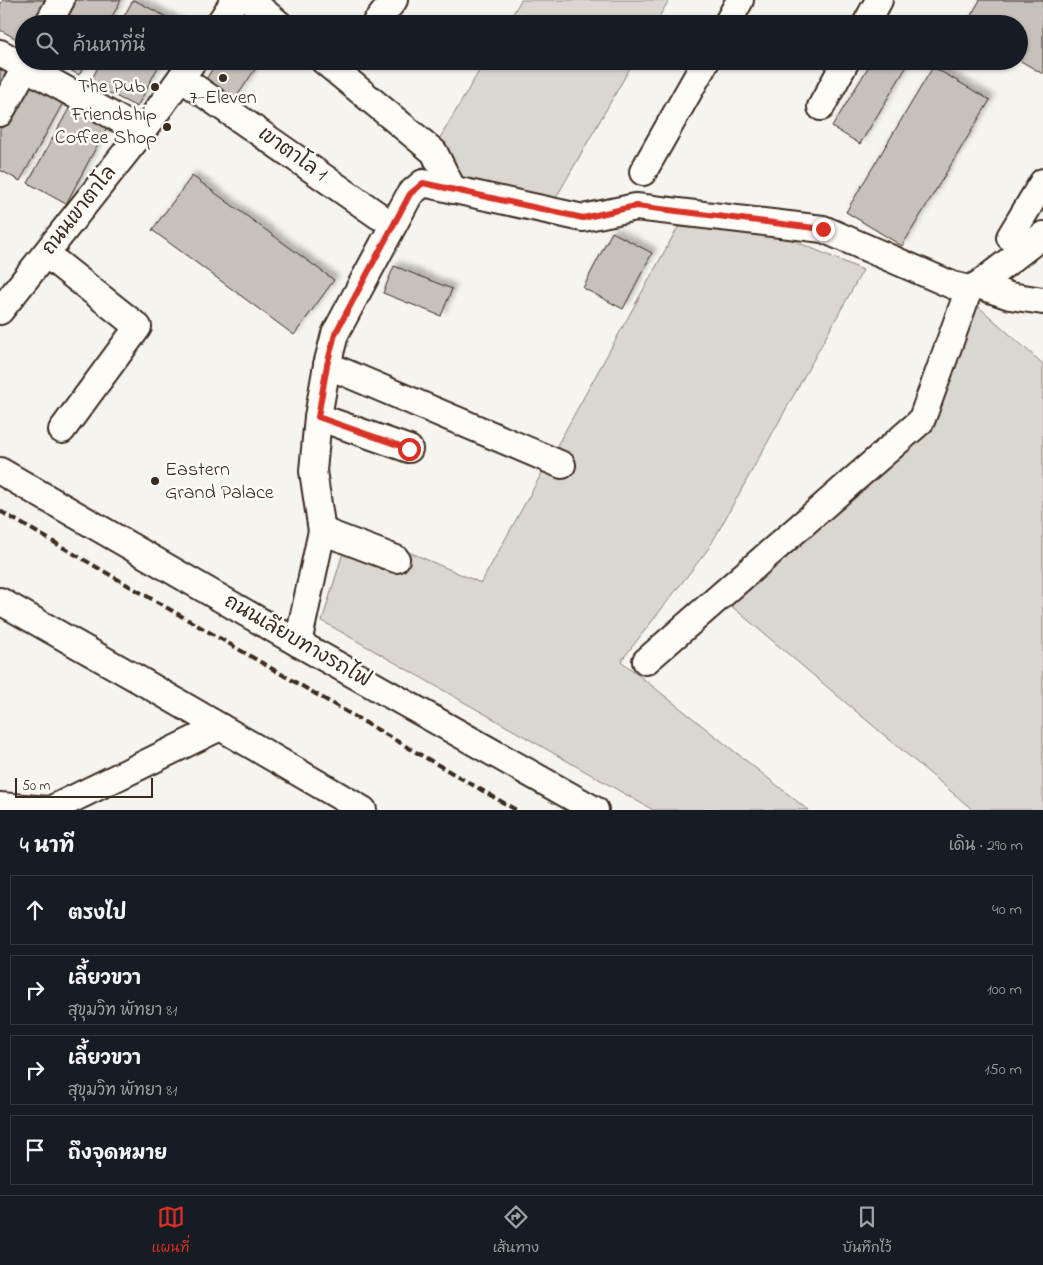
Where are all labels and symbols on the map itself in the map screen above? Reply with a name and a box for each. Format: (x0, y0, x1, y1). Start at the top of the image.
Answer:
marker: 7-Eleven (217, 72, 229, 84)
place label: The Pub (78, 73, 145, 102)
marker: The Pub (149, 81, 161, 93)
place label: 7-Eleven (189, 84, 257, 113)
place label: Friendship Coffee Shop (55, 101, 157, 153)
street label: เขาตาโล 1 (251, 120, 333, 189)
marker: Friendship Coffee Shop (161, 121, 173, 133)
street label: ถนนเขาตาโล (35, 160, 124, 262)
route end (812, 218, 835, 241)
route start (398, 438, 421, 461)
place label: Eastern Grand Palace (165, 456, 274, 508)
marker: Eastern Grand Palace (149, 475, 161, 487)
street label: ถนนเลียบทางรถไฟ (218, 587, 376, 696)
scale bar (15, 775, 152, 798)

